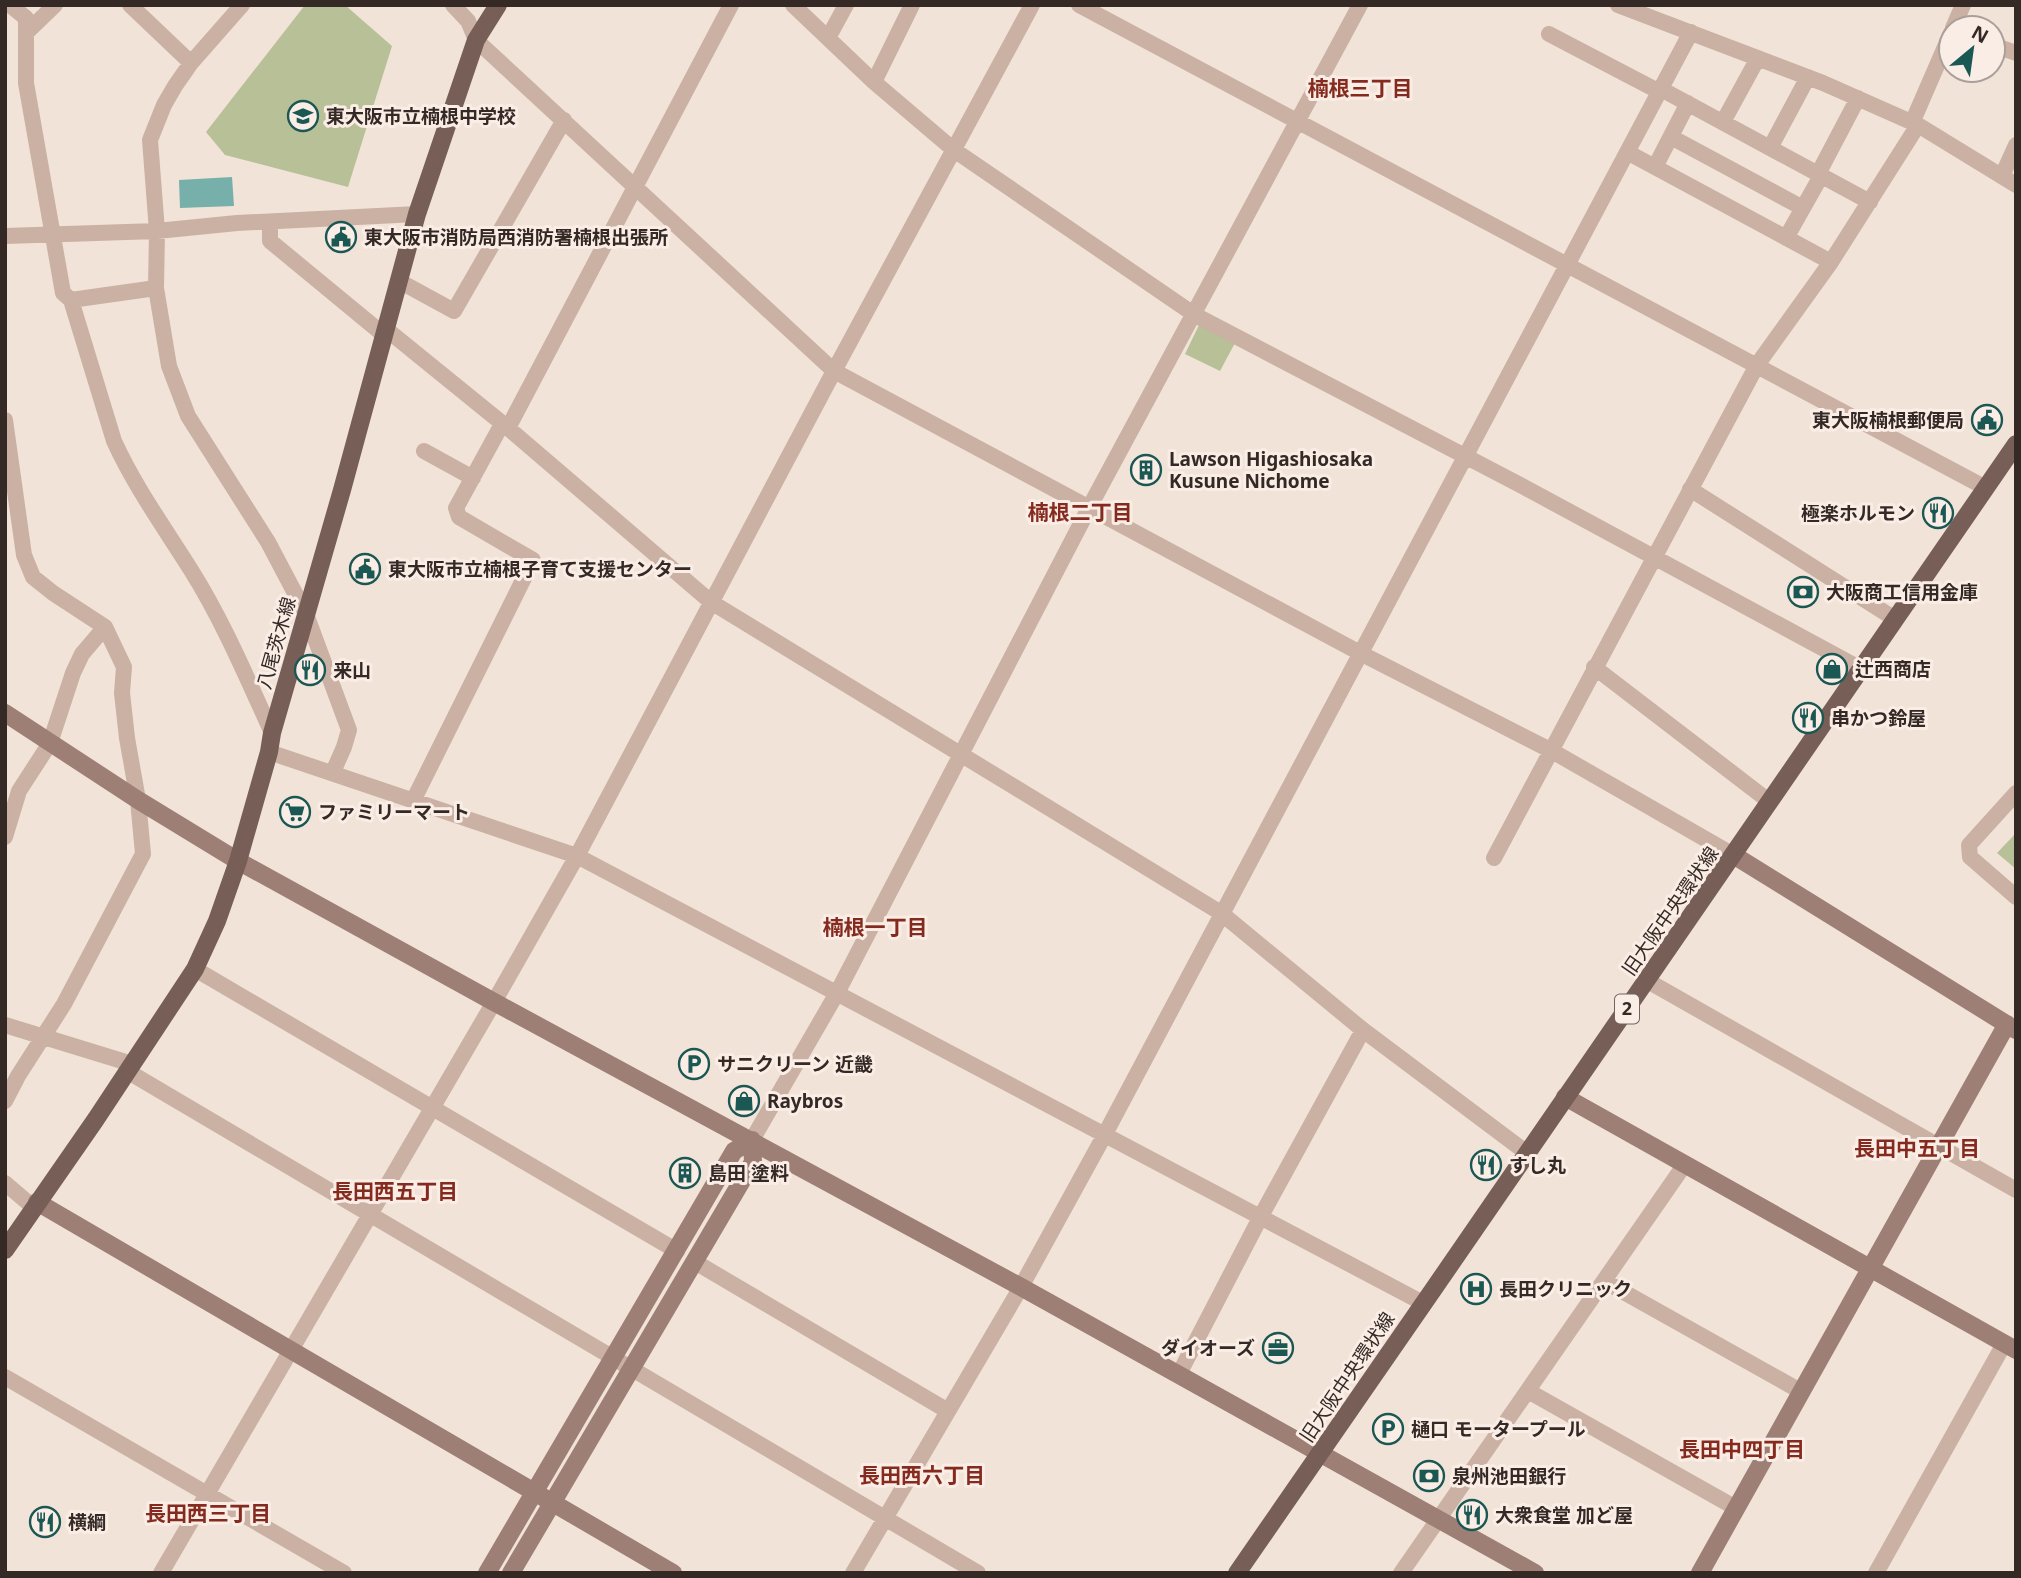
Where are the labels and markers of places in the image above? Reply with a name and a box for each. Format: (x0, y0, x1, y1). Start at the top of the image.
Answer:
school or university icon: 東大阪市立楠根中学校 (286, 99, 320, 133)
place label: 東大阪市立楠根中学校 (326, 103, 516, 129)
public building icon: 東大阪市消防局西消防署楠根出張所 (324, 220, 358, 254)
place label: 東大阪市消防局西消防署楠根出張所 (364, 224, 668, 250)
public building icon: 東大阪楠根郵便局 (1970, 403, 2004, 437)
place label: 東大阪楠根郵便局 (1812, 407, 1964, 433)
place label: Lawson Higashiosaka Kusune Nichome (1169, 446, 1373, 494)
building icon: Lawson Higashiosaka Kusune Nichome (1129, 453, 1163, 487)
restaurant icon: 極楽ホルモン (1921, 496, 1955, 530)
place label: 極楽ホルモン (1801, 500, 1915, 526)
public building icon: 東大阪市立楠根子育て支援センター (348, 552, 382, 586)
place label: 東大阪市立楠根子育て支援センター (388, 556, 692, 582)
bank icon: 大阪商工信用金庫 (1786, 575, 1820, 609)
place label: 大阪商工信用金庫 (1826, 579, 1978, 605)
shop icon: 辻西商店 (1815, 652, 1849, 686)
restaurant icon: 来山 (293, 653, 327, 687)
place label: 辻西商店 (1855, 656, 1931, 682)
place label: 来山 (333, 657, 371, 683)
restaurant icon: 串かつ鈴屋 (1791, 701, 1825, 735)
place label: 串かつ鈴屋 (1831, 705, 1926, 731)
supermarket icon: ファミリーマート (278, 795, 312, 829)
place label: ファミリーマート (318, 799, 470, 825)
parking icon: サニクリーン 近畿 (677, 1047, 711, 1081)
place label: サニクリーン 近畿 (717, 1051, 873, 1077)
shop icon: Raybros (727, 1084, 761, 1118)
place label: Raybros (767, 1088, 843, 1114)
restaurant icon: すし丸 (1469, 1148, 1503, 1182)
place label: すし丸 (1509, 1152, 1566, 1178)
building icon: 島田 塗料 (668, 1156, 702, 1190)
place label: 島田 塗料 (708, 1160, 789, 1186)
hospital icon: 長田クリニック (1459, 1272, 1493, 1306)
place label: 長田クリニック (1499, 1276, 1632, 1302)
office icon: ダイオーズ (1261, 1331, 1295, 1365)
place label: ダイオーズ (1161, 1335, 1255, 1361)
parking icon: 樋口 モータープール (1371, 1412, 1405, 1446)
place label: 樋口 モータープール (1411, 1416, 1586, 1442)
bank icon: 泉州池田銀行 (1412, 1459, 1446, 1493)
place label: 泉州池田銀行 (1452, 1463, 1566, 1489)
restaurant icon: 大衆食堂 加ど屋 (1455, 1498, 1489, 1532)
place label: 大衆食堂 加ど屋 (1495, 1502, 1633, 1528)
restaurant icon: 横綱 (28, 1505, 62, 1539)
place label: 横綱 (68, 1509, 106, 1535)

